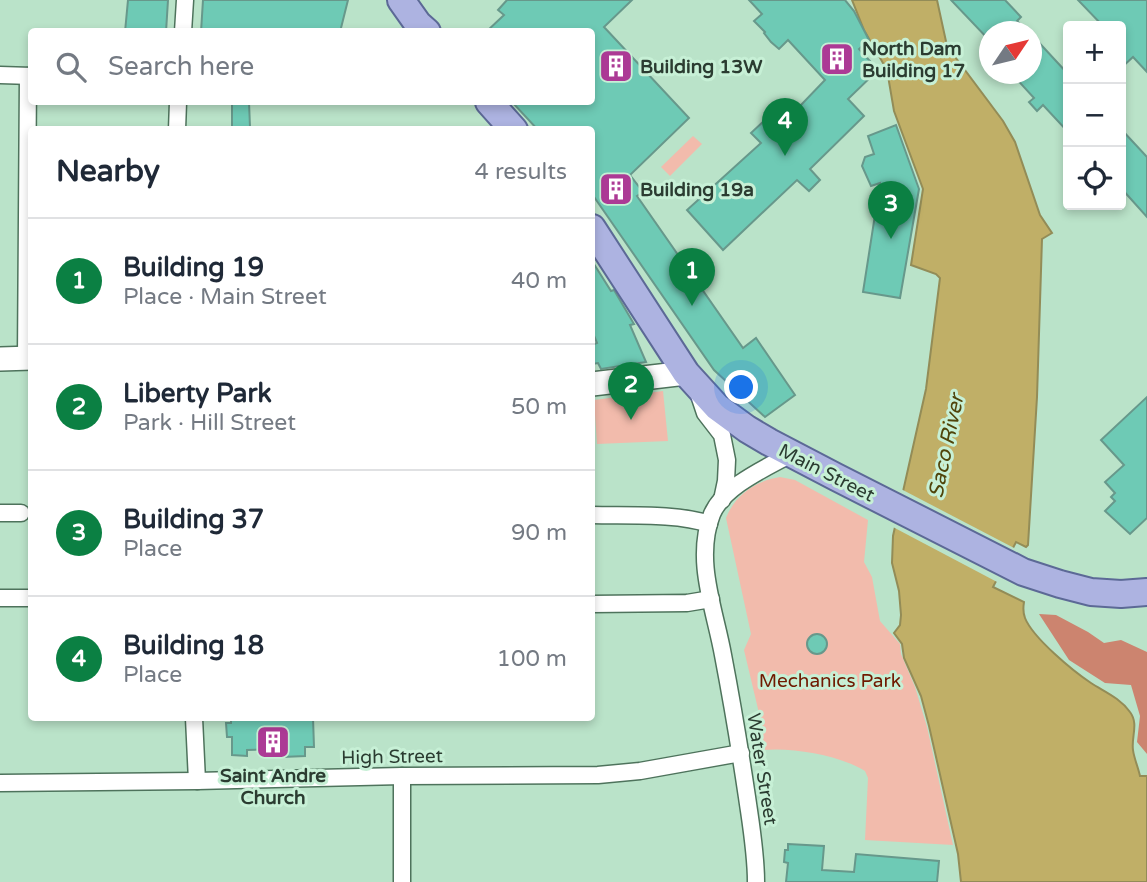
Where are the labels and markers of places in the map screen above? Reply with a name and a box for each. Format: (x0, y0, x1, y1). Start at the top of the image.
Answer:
place label: North Dam Building 17 (862, 38, 965, 83)
building icon: North Dam Building 17 (818, 40, 856, 78)
building icon: Building 13W (597, 47, 635, 85)
place label: Building 13W (640, 56, 763, 79)
pin: 4 (762, 98, 808, 156)
building icon: Building 19a (597, 170, 635, 208)
place label: Building 19a (640, 179, 754, 202)
pin: 3 (868, 181, 914, 239)
pin: 1 (669, 248, 715, 306)
pin: 2 (608, 362, 654, 420)
building icon: Saint Andre Church (254, 723, 292, 761)
place label: Saint Andre Church (220, 765, 326, 809)

